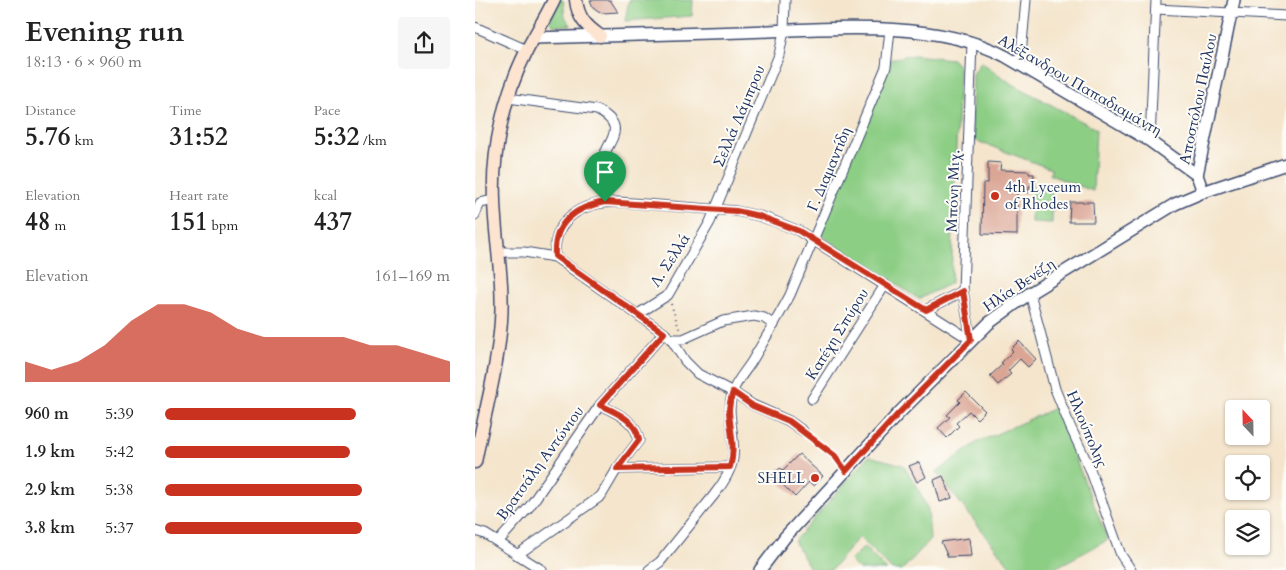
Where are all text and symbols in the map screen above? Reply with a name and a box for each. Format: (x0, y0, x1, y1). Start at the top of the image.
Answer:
text: Evening run (25, 13, 184, 51)
button: share (398, 17, 450, 69)
street label: Αλέξανδρου Παπαδιαμάντη (994, 30, 1166, 140)
street label: Αποστόλου Παύλου (1174, 32, 1222, 166)
text: 18:13 · 6 × 960 m (25, 51, 142, 73)
street label: Σελλά Λάμπρου (709, 62, 770, 170)
text: Distance (25, 101, 76, 120)
text: Time (169, 101, 202, 120)
text: Pace (314, 101, 341, 120)
text: 5.76 (25, 120, 71, 154)
text: 31:52 (169, 120, 228, 154)
text: 5:32 (314, 120, 359, 154)
street label: Γ. Διαμαντίδη (802, 124, 856, 214)
text: km (71, 131, 94, 150)
text: /km (359, 131, 387, 150)
street label: Μπόνη Μιχ. (942, 149, 964, 233)
pin (584, 151, 626, 202)
icon: arrive (591, 158, 619, 186)
place label: 4th Lyceum of Rhodes (1005, 177, 1082, 214)
text: Elevation (25, 186, 81, 205)
text: Heart rate (169, 186, 229, 205)
text: kcal (314, 186, 337, 205)
marker: 4th Lyceum of Rhodes (989, 190, 1001, 202)
text: 48 (25, 205, 51, 239)
text: 151 (169, 205, 208, 239)
text: 437 (314, 205, 352, 239)
text: m (51, 216, 66, 235)
text: bpm (208, 216, 238, 235)
street label: Λ. Σελλά (645, 229, 695, 291)
street label: Ηλία Βενέζη (979, 254, 1059, 316)
text: Elevation (25, 265, 89, 287)
text: 161–169 m (374, 265, 450, 287)
street label: Κατέχη Σπύρου (801, 284, 873, 384)
street label: Ηλιούπολης (1062, 387, 1112, 471)
north arrow (1225, 400, 1270, 445)
map controls (1225, 400, 1270, 555)
street label: Βρατσάλη Αντώνιου (492, 402, 588, 524)
text: 960 m (25, 403, 69, 425)
text: 5:39 (105, 403, 134, 425)
text: 1.9 km (25, 441, 75, 463)
text: 5:42 (105, 441, 134, 463)
button: locate (1225, 455, 1270, 500)
place label: SHELL (758, 468, 806, 488)
marker: SHELL (809, 472, 821, 484)
text: 2.9 km (25, 479, 75, 501)
text: 5:38 (105, 479, 134, 501)
button: layers (1225, 510, 1270, 555)
text: 3.8 km (25, 517, 75, 539)
text: 5:37 (105, 517, 134, 539)

